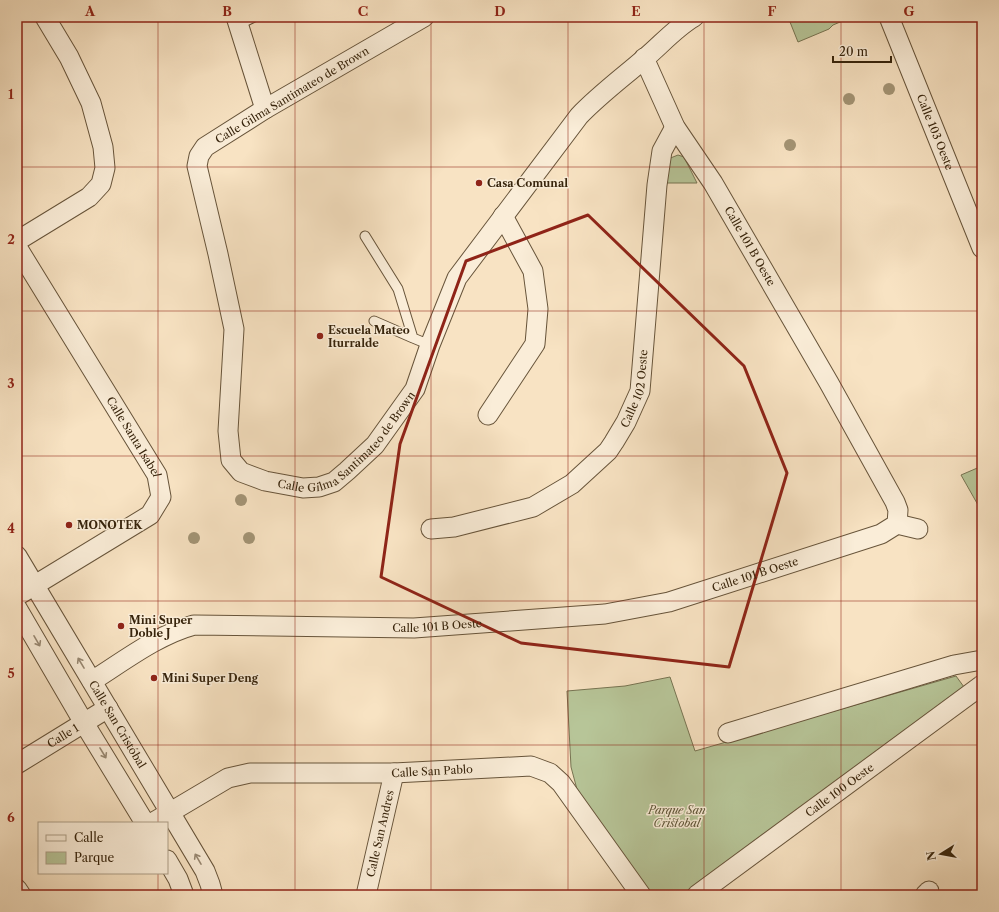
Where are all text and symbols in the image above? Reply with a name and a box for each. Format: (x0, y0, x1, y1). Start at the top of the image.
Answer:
text: A (84, 3, 96, 19)
text: B (222, 3, 232, 19)
text: C (358, 3, 368, 19)
text: D (494, 3, 506, 19)
text: E (631, 3, 641, 19)
text: F (768, 3, 777, 19)
text: G (903, 3, 915, 19)
scale bar (833, 38, 891, 64)
street label: Calle Gilma Santimateo de Brown (213, 43, 371, 147)
text: 20 m (839, 44, 868, 59)
text: 1 (8, 86, 14, 102)
street label: Calle 103 Oeste (914, 92, 957, 172)
place label: Casa Comunal (487, 176, 568, 190)
marker: Casa Comunal (474, 178, 484, 188)
street label: Calle 101 B Oeste (721, 204, 779, 288)
text: 2 (7, 231, 15, 247)
place label: Escuela Mateo Iturralde (328, 323, 410, 350)
marker: Escuela Mateo Iturralde (315, 331, 325, 341)
street label: Calle 102 Oeste (617, 349, 650, 430)
text: 3 (7, 375, 15, 391)
street label: Calle Gilma Santimateo de Brown (277, 388, 418, 495)
street label: Calle Santa Isabel (104, 394, 164, 479)
place label: MONOTEK (77, 518, 143, 532)
text: 4 (7, 520, 15, 536)
marker: MONOTEK (64, 520, 74, 530)
street label: Calle 101 B Oeste (710, 554, 800, 595)
place label: Mini Super Doble J (129, 613, 193, 640)
street label: Calle 101 B Oeste (392, 616, 482, 635)
marker: Mini Super Doble J (116, 621, 126, 631)
one-way arrow (33, 635, 41, 647)
one-way arrow (77, 657, 85, 669)
text: 5 (7, 665, 15, 681)
place label: Mini Super Deng (162, 671, 259, 685)
marker: Mini Super Deng (149, 673, 159, 683)
street label: Calle San Cristóbal (86, 678, 149, 771)
street label: Calle 1 (45, 720, 82, 751)
one-way arrow (99, 747, 107, 759)
street label: Calle 100 Oeste (802, 760, 877, 820)
street label: Calle San Pablo (391, 762, 473, 780)
street label: Calle San Andres (363, 788, 397, 879)
park label: Parque San Cristobal (647, 803, 706, 830)
text: 6 (7, 809, 15, 825)
legend (38, 822, 168, 874)
text: Calle (74, 830, 104, 845)
north arrow (921, 834, 961, 874)
text: N (923, 849, 939, 862)
text: Parque (74, 850, 115, 865)
one-way arrow (194, 853, 202, 865)

